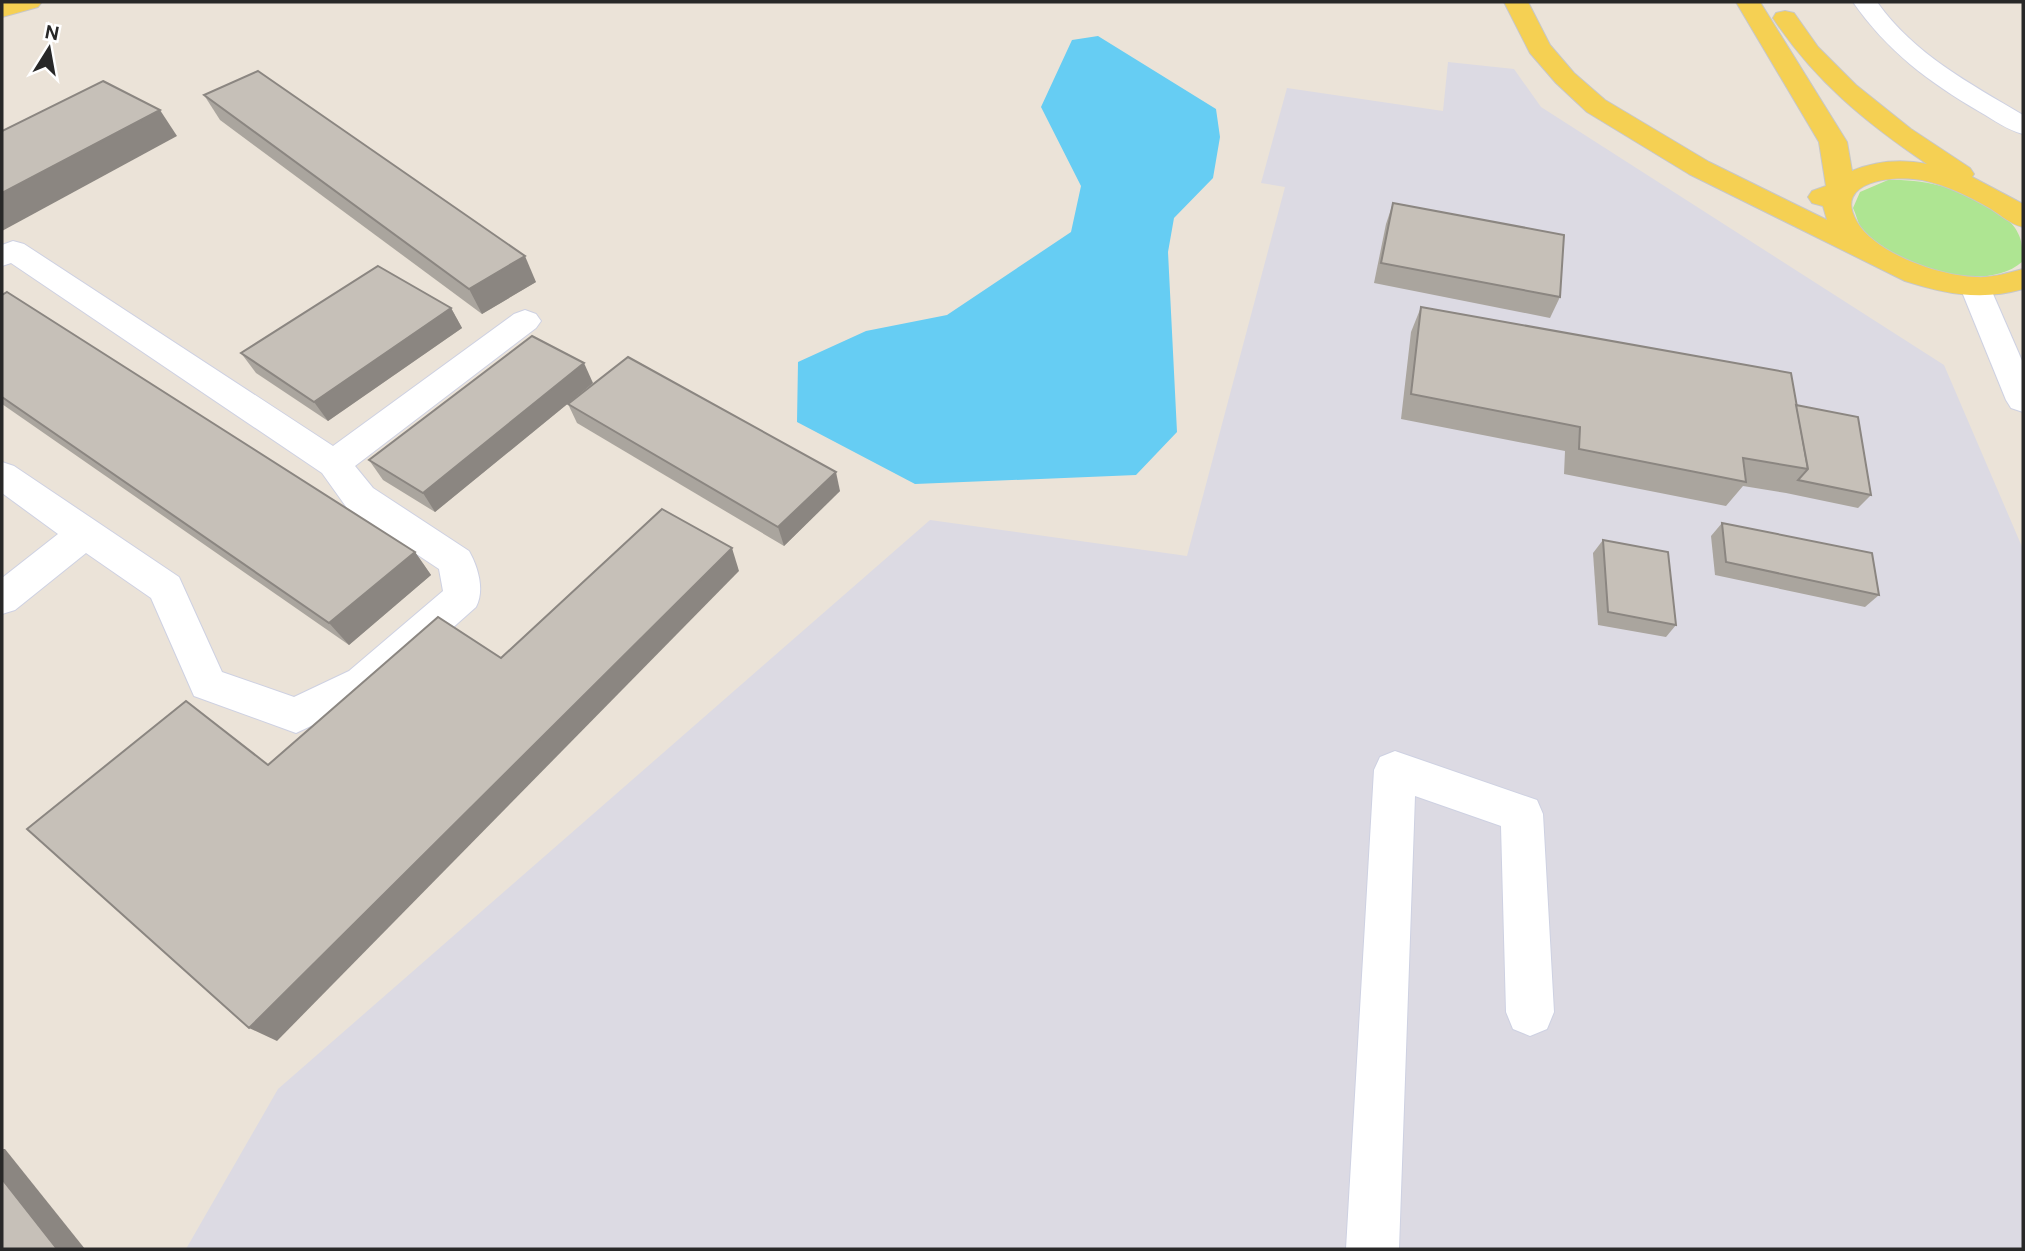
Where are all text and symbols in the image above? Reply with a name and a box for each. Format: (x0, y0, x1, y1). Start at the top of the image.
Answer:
north arrow (14, 14, 84, 84)
text: N (43, 19, 61, 46)

